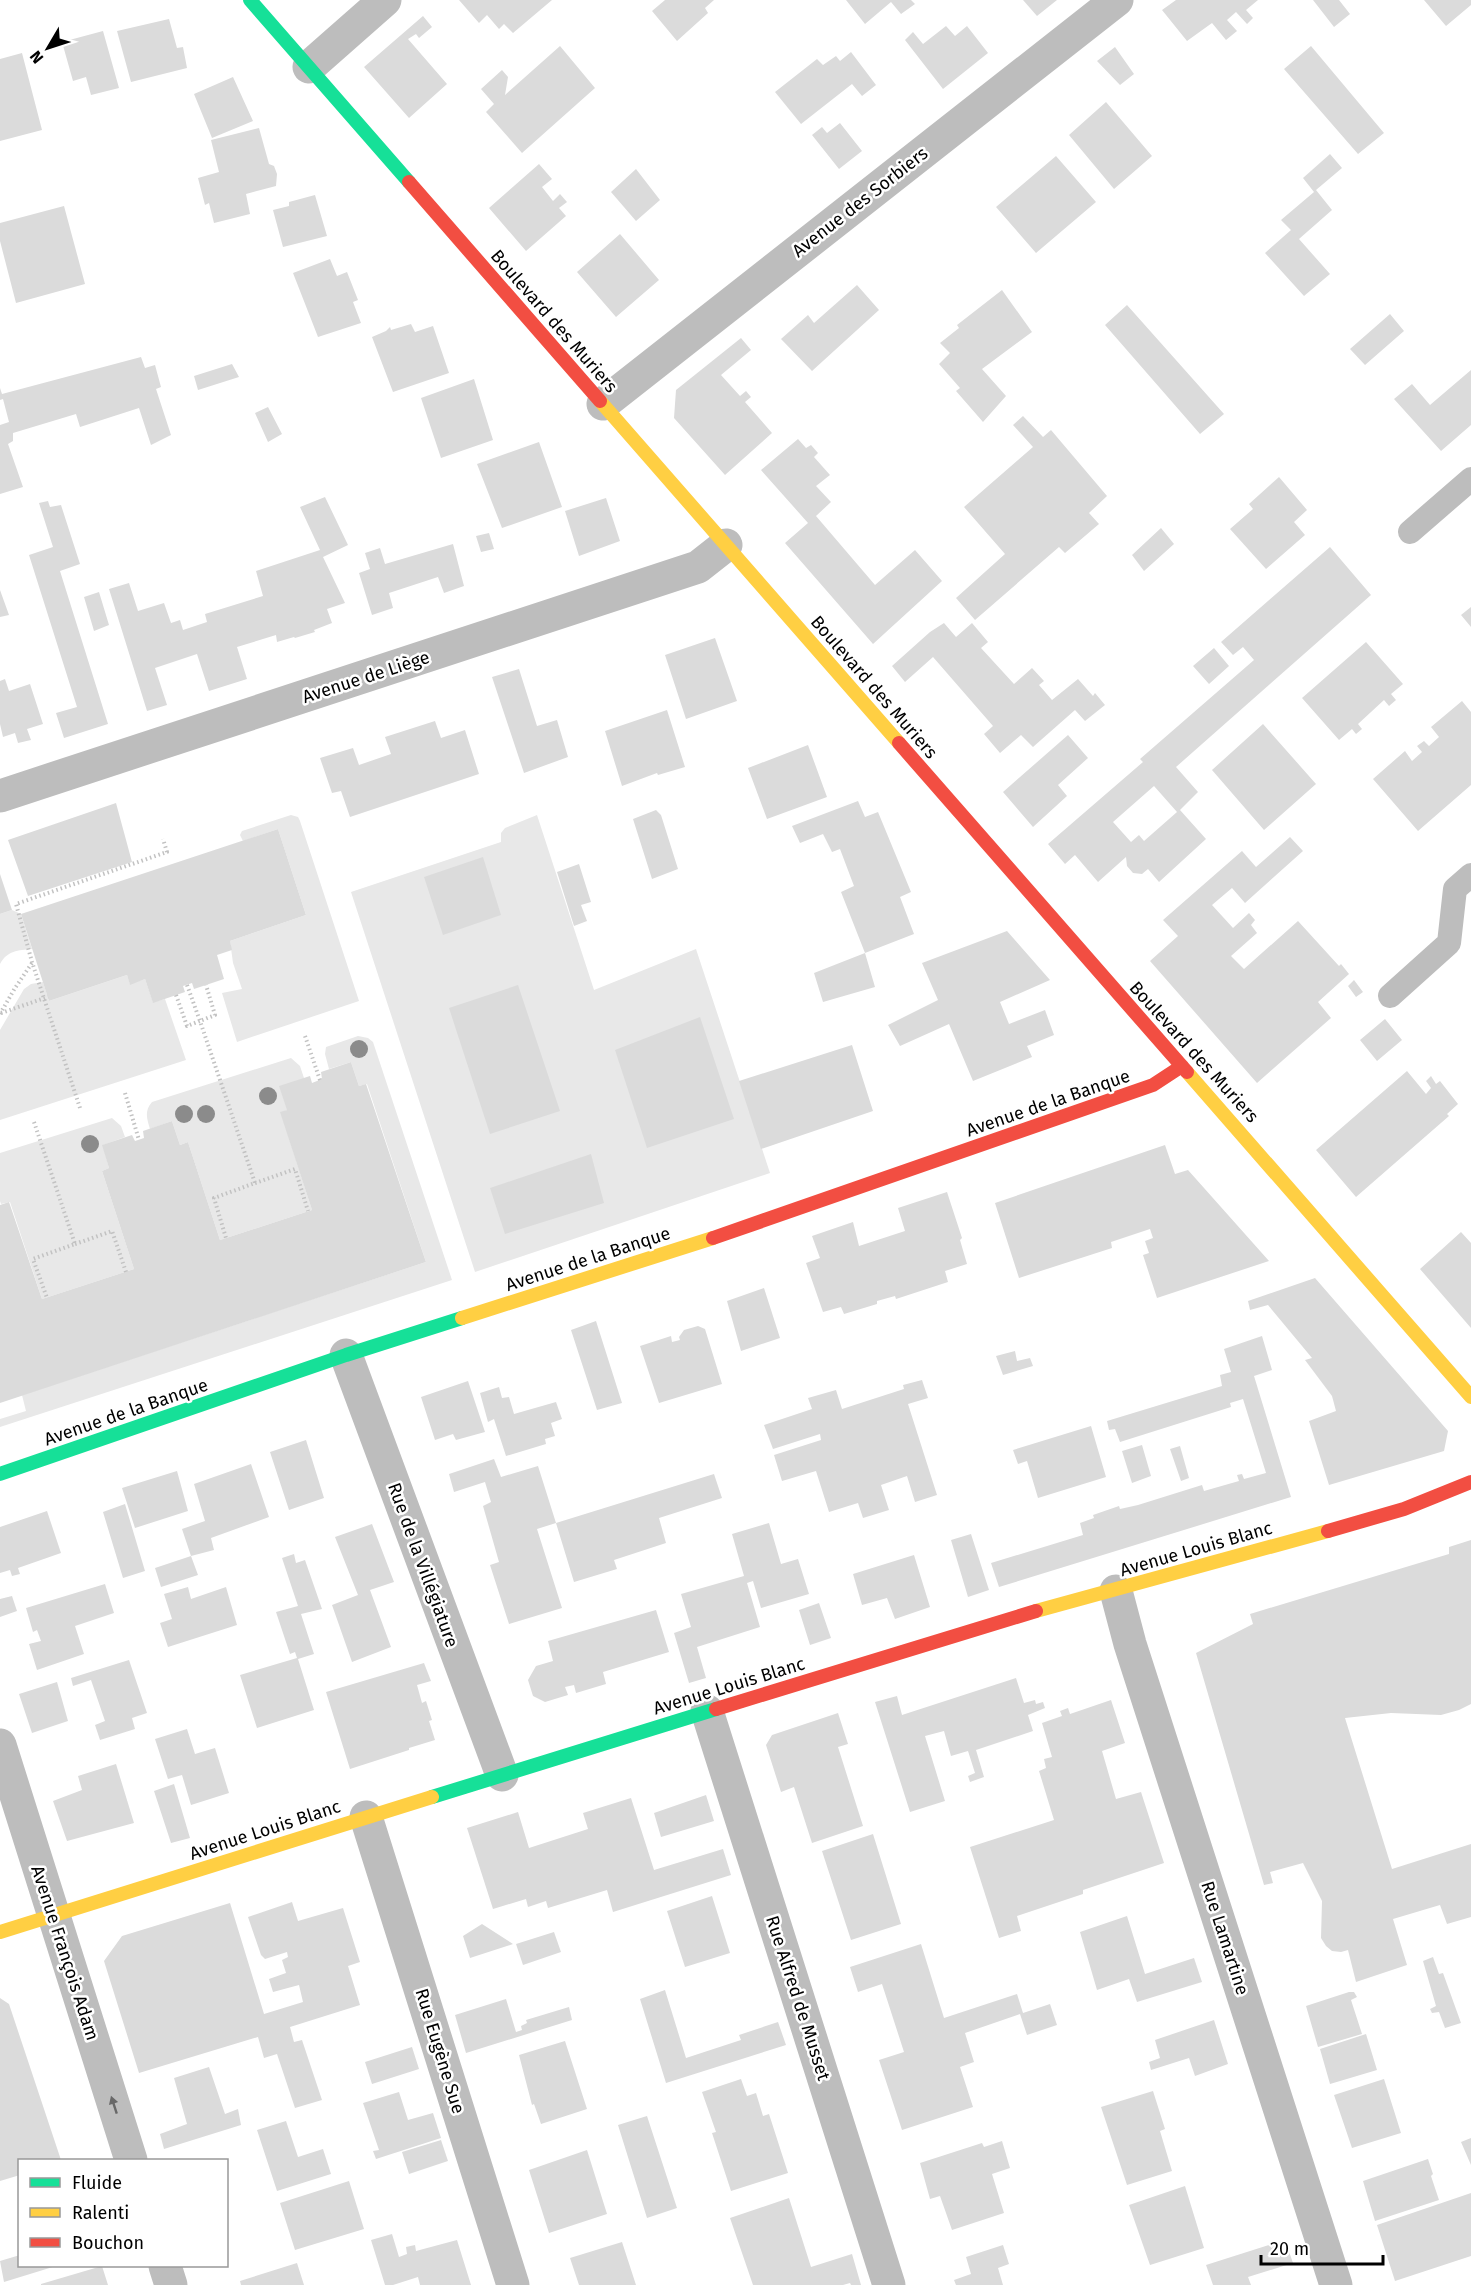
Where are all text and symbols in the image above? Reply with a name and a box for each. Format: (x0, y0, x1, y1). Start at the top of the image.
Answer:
north arrow (18, 18, 78, 78)
text: N (26, 47, 47, 67)
street label: Avenue des Sorbiers (788, 142, 932, 262)
street label: Boulevard des Muriers (486, 245, 622, 397)
street label: Boulevard des Muriers (806, 611, 942, 763)
street label: Avenue de Liège (300, 646, 432, 708)
street label: Boulevard des Muriers (1125, 977, 1263, 1127)
street label: Avenue de la Banque (963, 1065, 1133, 1141)
street label: Avenue de la Banque (503, 1222, 673, 1296)
street label: Avenue de la Banque (41, 1374, 211, 1450)
street label: Rue de la Villégiature (383, 1480, 463, 1650)
street label: Avenue Louis Blanc (1117, 1517, 1275, 1581)
street label: Avenue Louis Blanc (651, 1652, 808, 1720)
street label: Avenue Louis Blanc (187, 1795, 344, 1865)
street label: Avenue François Adam (26, 1863, 104, 2043)
street label: Rue Lamartine (1196, 1878, 1254, 1998)
street label: Rue Alfred de Musset (761, 1913, 835, 2084)
street label: Rue Eugène Sue (410, 1986, 470, 2116)
one-way arrow (108, 2096, 118, 2114)
legend (18, 2159, 228, 2267)
text: Fluide (72, 2172, 122, 2194)
text: Ralenti (72, 2202, 129, 2224)
scale bar (1261, 2228, 1382, 2266)
text: Bouchon (72, 2232, 144, 2254)
text: 20 m (1270, 2238, 1309, 2260)

